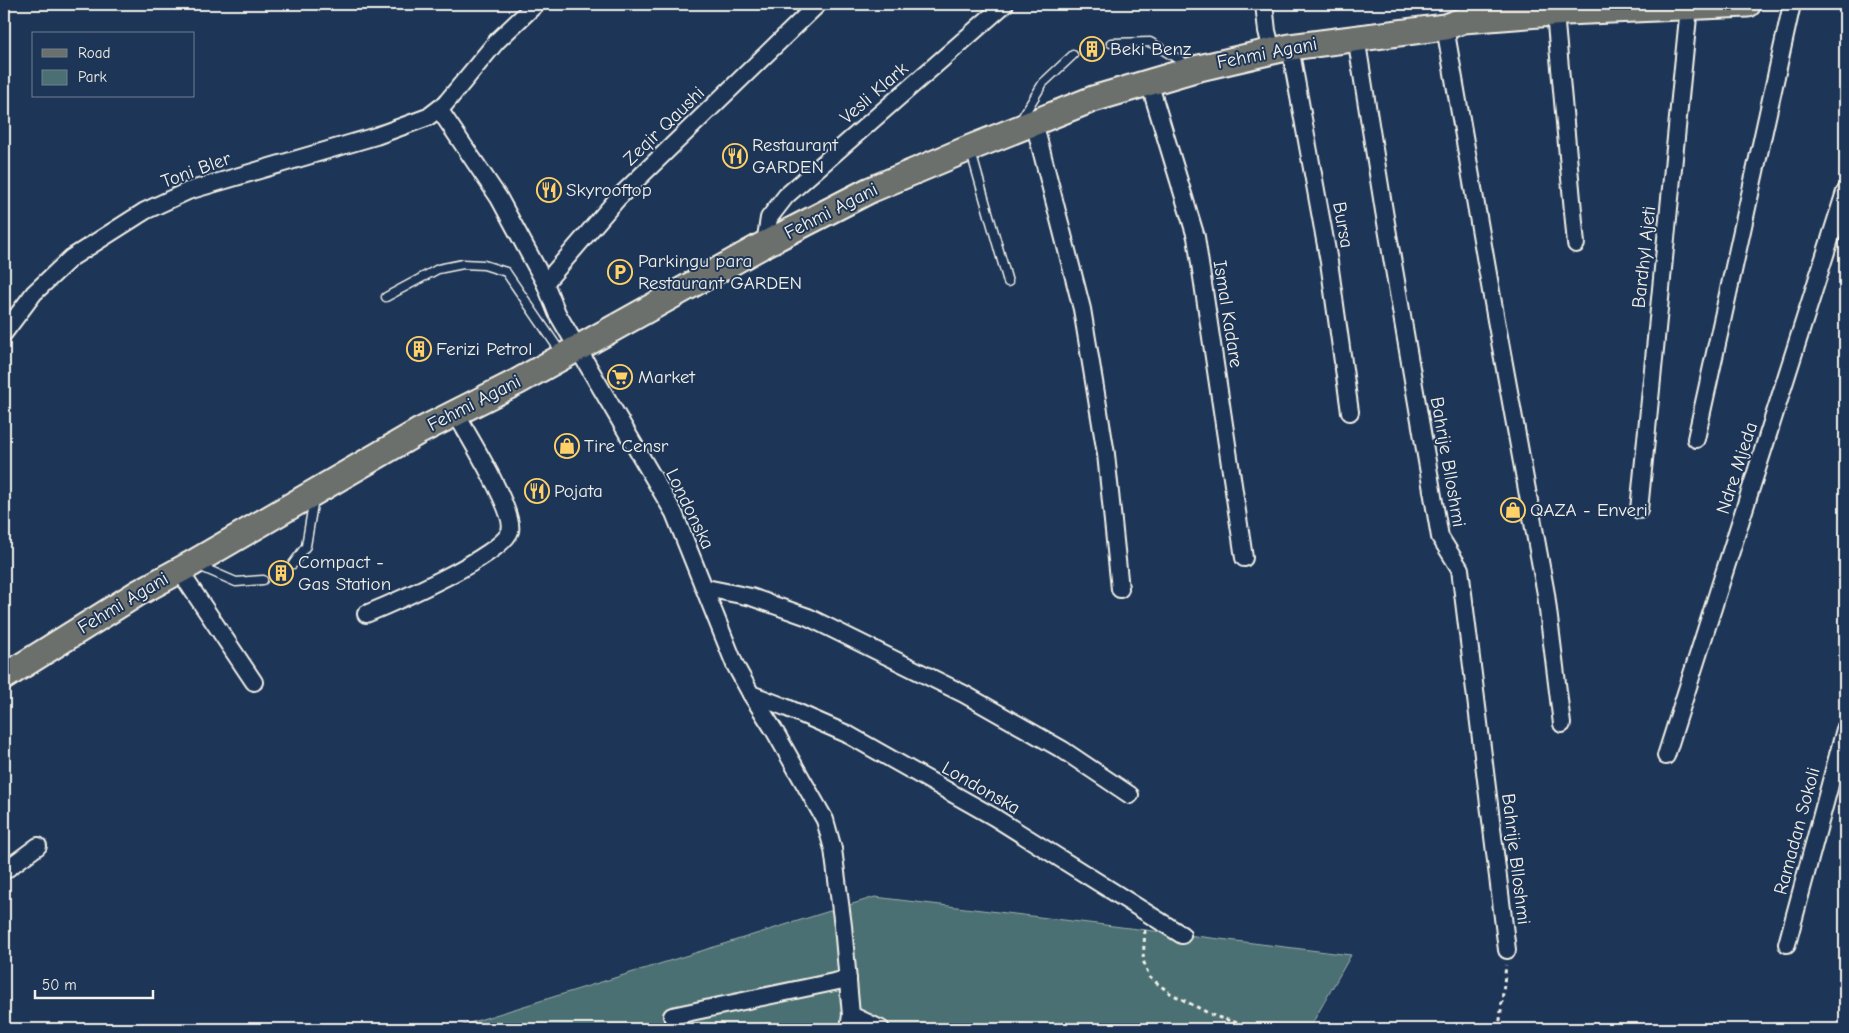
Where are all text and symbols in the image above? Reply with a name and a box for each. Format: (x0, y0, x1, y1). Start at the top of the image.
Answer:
legend (32, 32, 195, 98)
street label: Fehmi Agani (1215, 32, 1319, 74)
building icon: Beki Benz (1079, 36, 1105, 62)
place label: Beki Benz (1110, 38, 1191, 60)
text: Road (78, 44, 110, 62)
street label: Vesli Klark (836, 57, 913, 128)
text: Park (78, 68, 107, 86)
street label: Zeqir Qaushi (619, 82, 709, 170)
place label: Restaurant GARDEN (752, 134, 838, 178)
restaurant icon: Restaurant GARDEN (722, 143, 748, 169)
street label: Toni Bler (158, 147, 234, 193)
restaurant icon: Skyrooftop (536, 177, 562, 203)
street label: Fehmi Agani (781, 178, 881, 244)
place label: Skyrooftop (566, 179, 652, 201)
street label: Bursa (1328, 200, 1358, 250)
street label: Bardhyl Ajeti (1628, 205, 1660, 309)
place label: Parkingu para Restaurant GARDEN (638, 250, 802, 294)
parking icon: Parkingu para Restaurant GARDEN (607, 259, 633, 285)
street label: Ismal Kadare (1209, 259, 1247, 369)
building icon: Ferizi Petrol (406, 336, 432, 362)
place label: Ferizi Petrol (436, 338, 532, 360)
supermarket icon: Market (607, 364, 633, 390)
place label: Market (638, 366, 696, 388)
street label: Fehmi Agani (424, 370, 524, 436)
street label: Bahrije Blloshmi (1426, 395, 1470, 529)
street label: Ndre Mjeda (1712, 419, 1762, 517)
shop icon: Tire Censr (554, 433, 580, 459)
place label: Tire Censr (584, 435, 669, 457)
street label: Londonska (661, 465, 719, 553)
restaurant icon: Pojata (524, 478, 550, 504)
place label: Pojata (554, 480, 603, 502)
shop icon: QAZA - Enveri (1500, 497, 1526, 523)
place label: QAZA - Enveri (1530, 499, 1648, 521)
place label: Compact - Gas Station (298, 551, 391, 595)
building icon: Compact - Gas Station (268, 560, 294, 586)
street label: Fehmi Agani (74, 567, 172, 639)
street label: Londonska (938, 757, 1024, 819)
street label: Ramadan Sokoli (1769, 765, 1825, 897)
street label: Bahrije Blloshmi (1497, 792, 1535, 926)
scale bar (35, 968, 152, 1000)
text: 50 m (42, 976, 77, 994)

